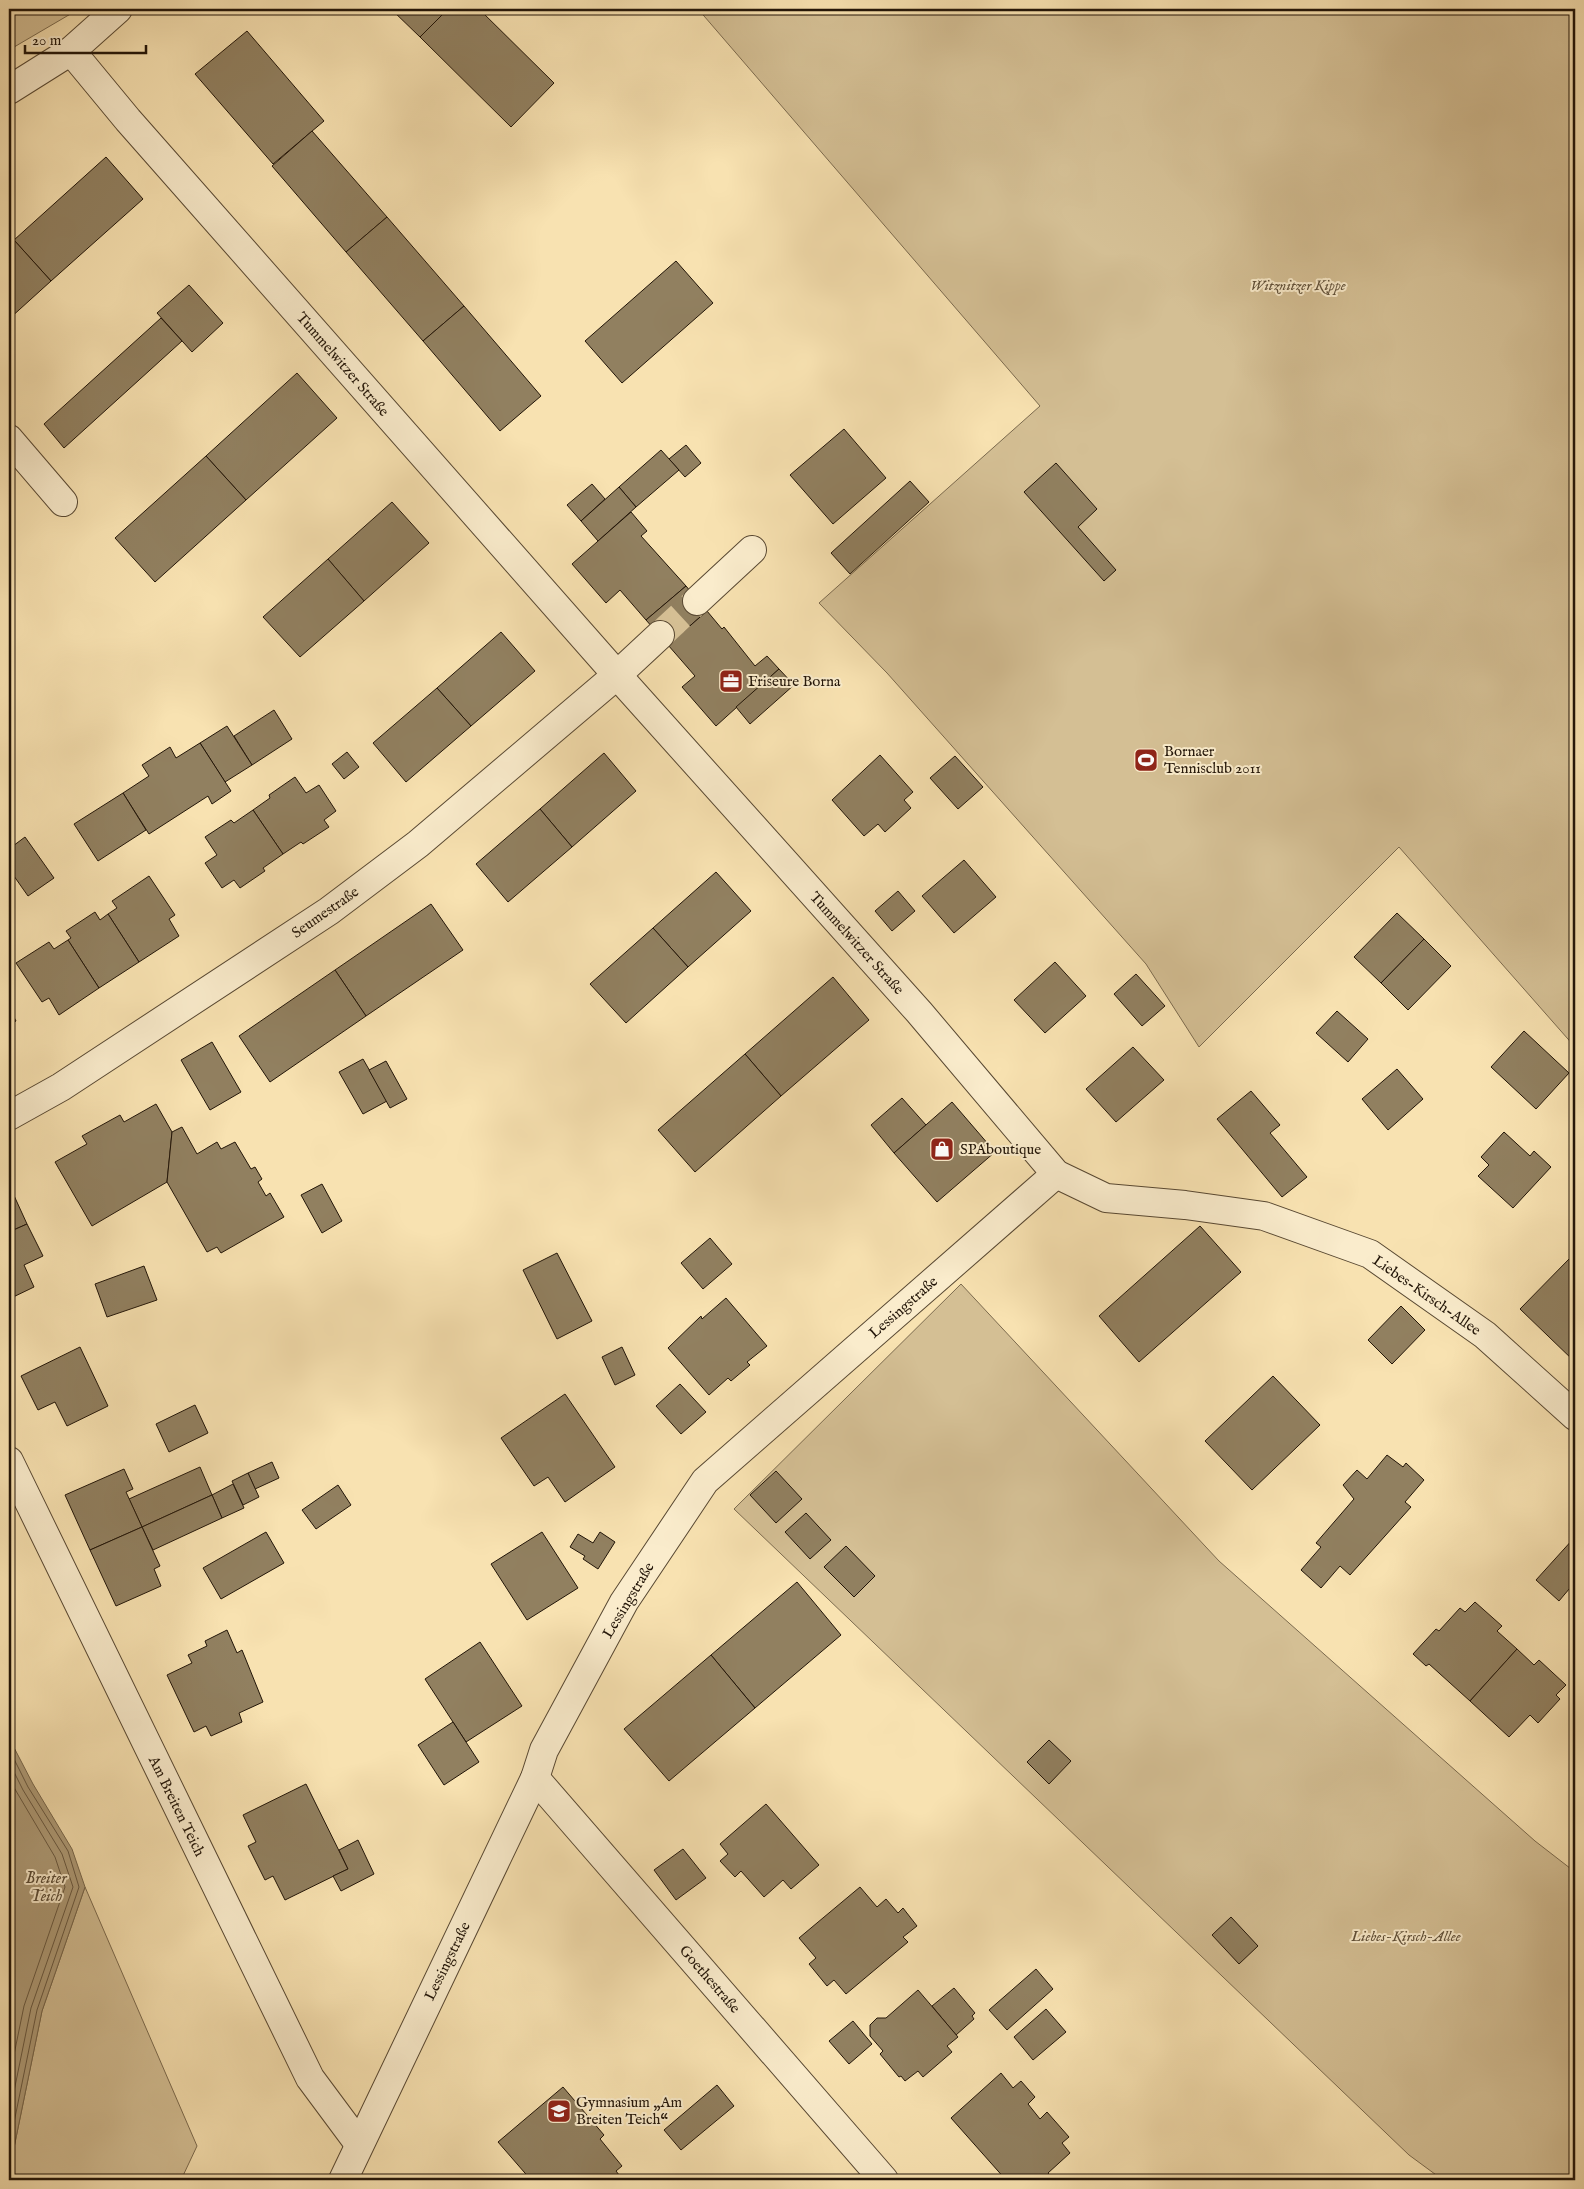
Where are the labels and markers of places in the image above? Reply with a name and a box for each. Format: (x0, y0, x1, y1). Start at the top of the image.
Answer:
office icon: Friseure Borna (718, 668, 744, 694)
place label: Friseure Borna (748, 672, 841, 691)
place label: Bornaer Tennisclub 2011 (1164, 742, 1261, 778)
sports icon: Bornaer Tennisclub 2011 (1133, 747, 1159, 773)
shop icon: SPAboutique (929, 1136, 955, 1162)
place label: SPAboutique (960, 1140, 1041, 1159)
place label: Gymnasium „Am Breiten Teich“ (576, 2093, 683, 2129)
school or university icon: Gymnasium „Am Breiten Teich“ (546, 2098, 572, 2124)

